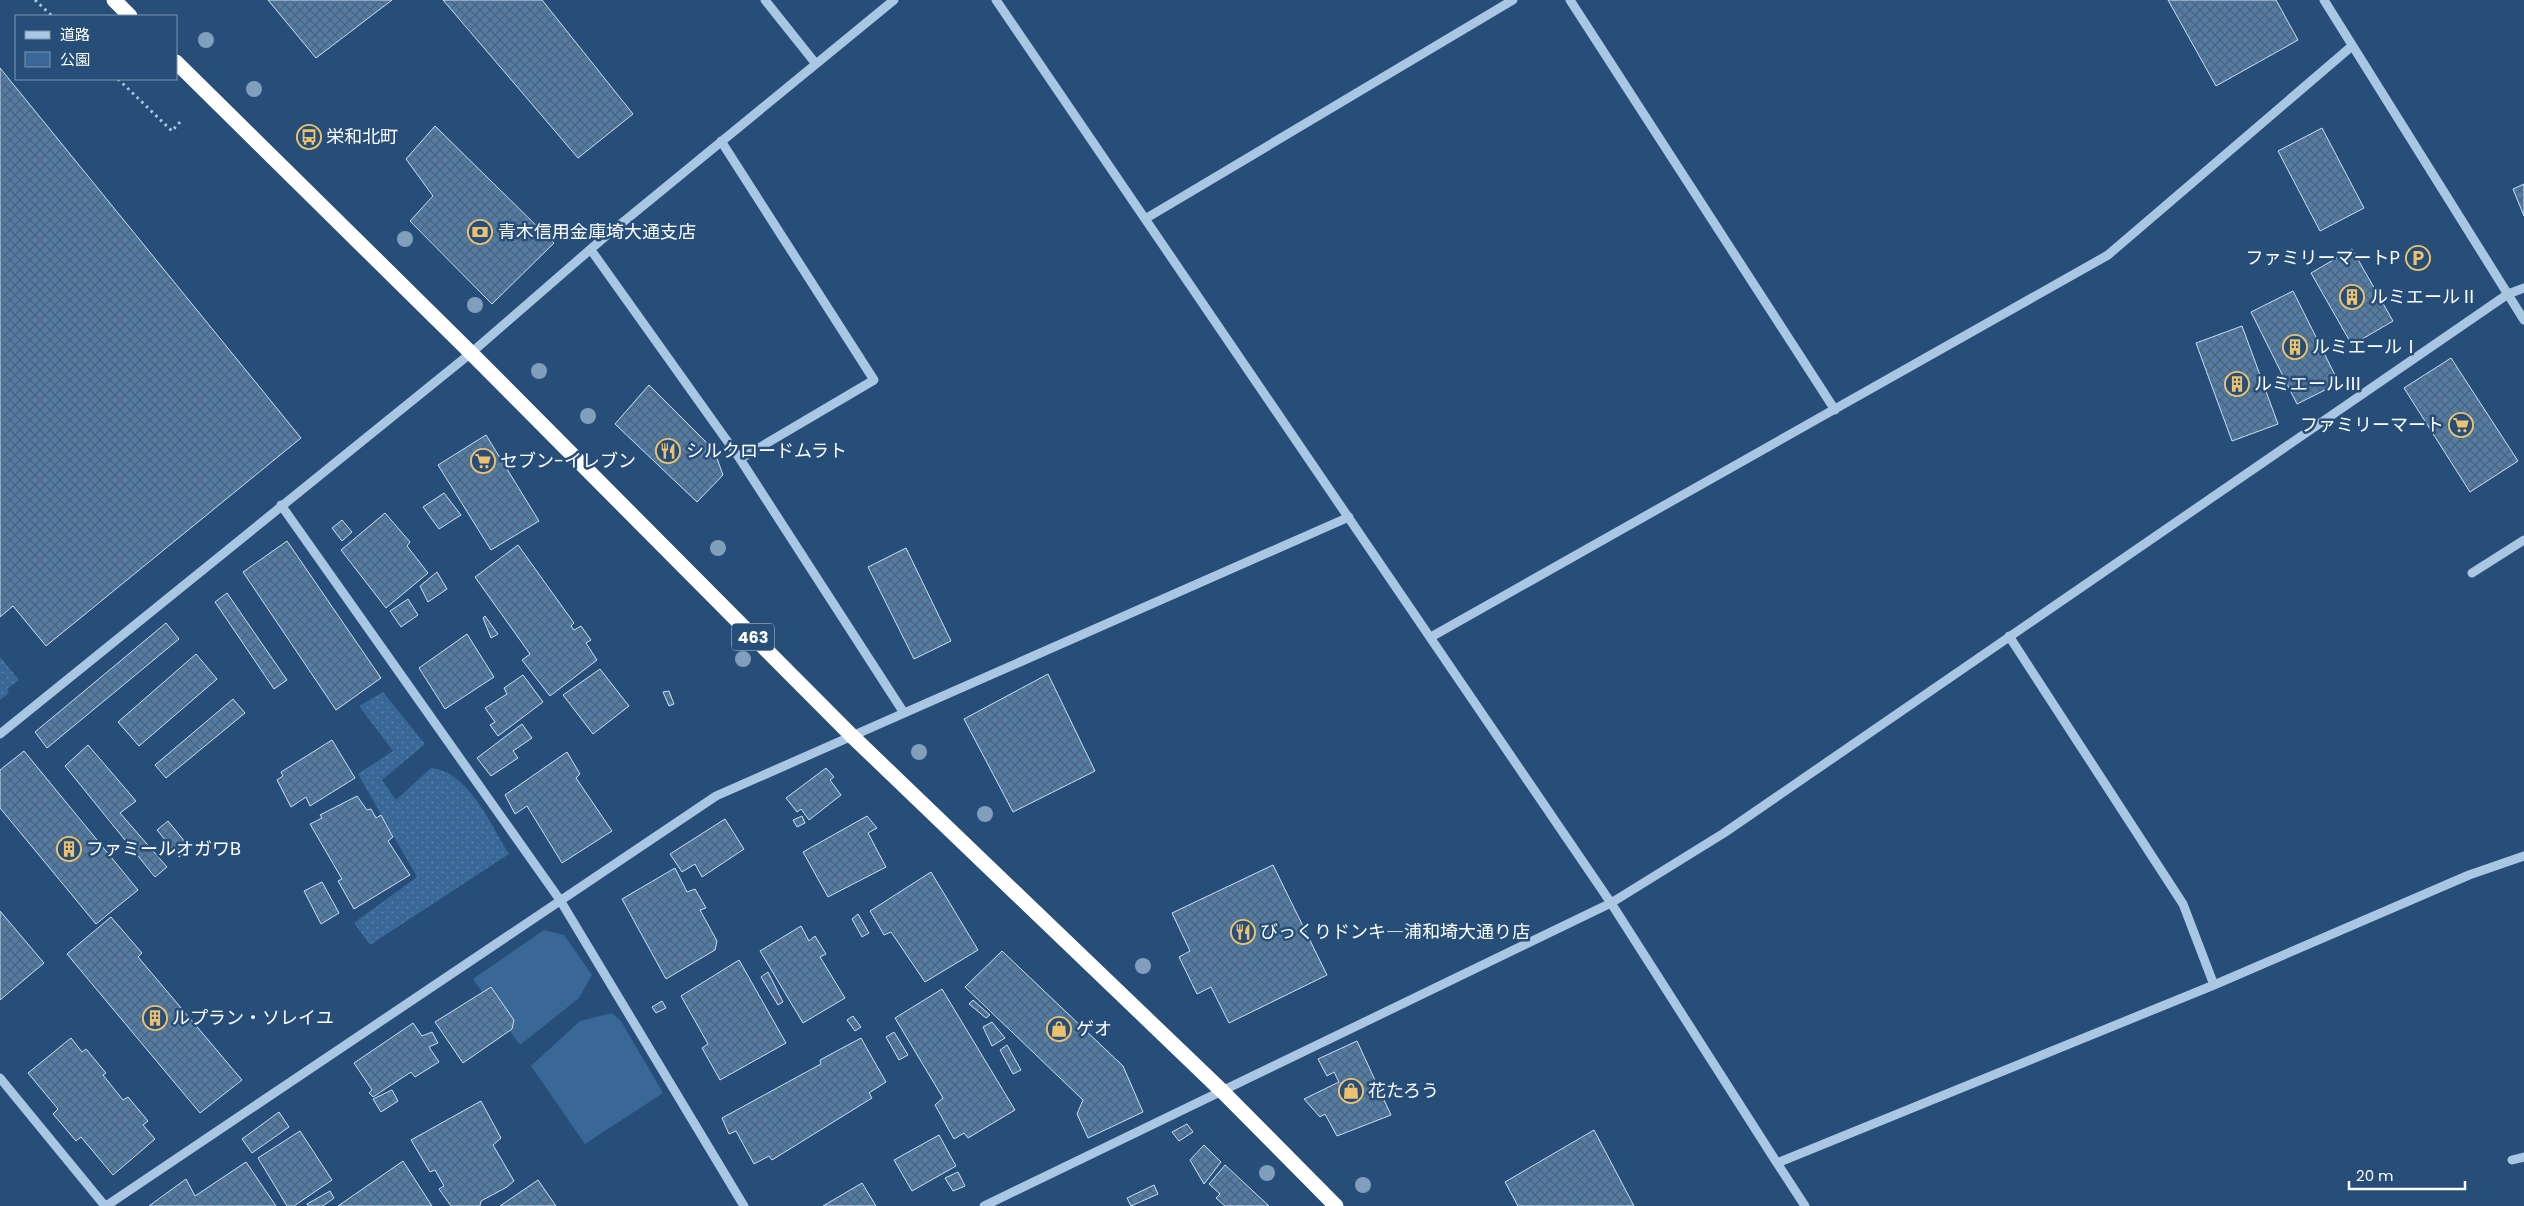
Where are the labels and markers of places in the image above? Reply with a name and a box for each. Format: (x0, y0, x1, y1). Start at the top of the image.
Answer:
bus stop icon: 栄和北町 (296, 124, 322, 150)
place label: 栄和北町 (326, 124, 398, 149)
bank icon: 青木信用金庫埼大通支店 (467, 219, 493, 245)
place label: 青木信用金庫埼大通支店 (498, 219, 696, 244)
place label: ファミリーマートP (2246, 245, 2400, 270)
parking icon: ファミリーマートP (2405, 245, 2431, 271)
building icon: ルミエールⅡ (2339, 284, 2365, 310)
place label: ルミエールⅡ (2370, 284, 2478, 309)
building icon: ルミエールⅠ (2282, 334, 2308, 360)
place label: ルミエールⅠ (2312, 334, 2420, 359)
building icon: ルミエールⅢ (2224, 371, 2250, 397)
place label: ルミエールⅢ (2254, 371, 2362, 396)
place label: ファミリーマート (2300, 412, 2444, 437)
supermarket icon: ファミリーマート (2448, 412, 2474, 438)
restaurant icon: シルクロードムラト (655, 438, 681, 464)
place label: シルクロードムラト (686, 438, 847, 463)
supermarket icon: セブン-イレブン (470, 448, 496, 474)
place label: セブン-イレブン (500, 448, 636, 473)
building icon: ファミールオガワB (56, 836, 82, 862)
place label: ファミールオガワB (86, 836, 241, 861)
restaurant icon: びっくりドンキ―浦和埼大通り店 (1230, 919, 1256, 945)
place label: びっくりドンキ―浦和埼大通り店 (1260, 919, 1530, 944)
building icon: ルプラン・ソレイユ (142, 1005, 168, 1031)
place label: ルプラン・ソレイユ (172, 1005, 334, 1030)
shop icon: ゲオ (1046, 1016, 1072, 1042)
place label: ゲオ (1076, 1016, 1112, 1041)
shop icon: 花たろう (1338, 1078, 1364, 1104)
place label: 花たろう (1368, 1078, 1439, 1103)

